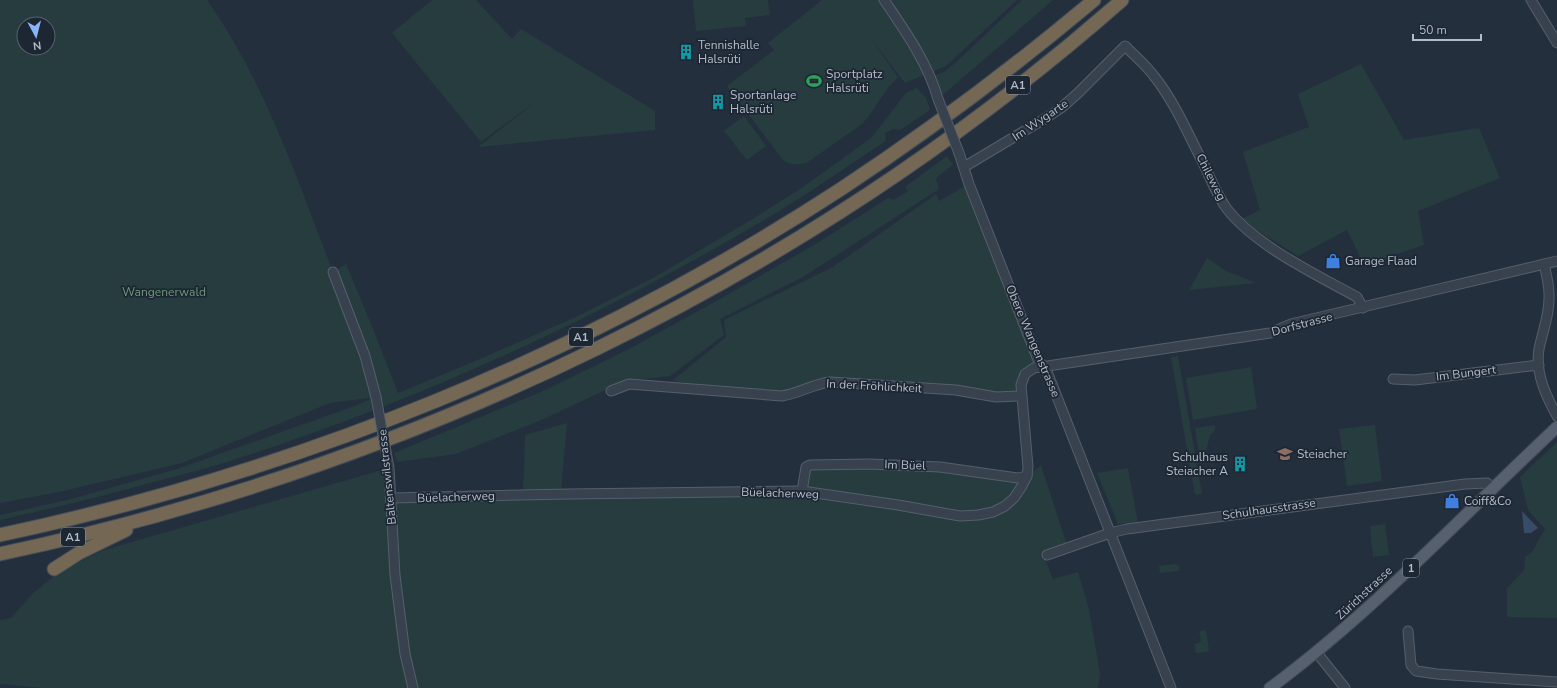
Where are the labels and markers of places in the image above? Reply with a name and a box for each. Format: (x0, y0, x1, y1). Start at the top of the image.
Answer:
place label: Tennishalle Halsrüti (698, 37, 759, 67)
building icon: Tennishalle Halsrüti (677, 43, 695, 61)
place label: Sportplatz Halsrüti (826, 66, 883, 96)
sports icon: Sportplatz Halsrüti (805, 72, 823, 90)
place label: Sportanlage Halsrüti (730, 87, 796, 117)
building icon: Sportanlage Halsrüti (709, 93, 727, 111)
shop icon: Garage Flaad (1324, 252, 1342, 270)
place label: Garage Flaad (1345, 253, 1417, 269)
school or university icon: Steiacher (1276, 445, 1294, 463)
place label: Steiacher (1297, 446, 1348, 462)
place label: Schulhaus Steiacher A (1166, 449, 1228, 479)
building icon: Schulhaus Steiacher A (1231, 455, 1249, 473)
shop icon: Coiff&Co (1443, 492, 1461, 510)
place label: Coiff&Co (1464, 493, 1512, 509)

